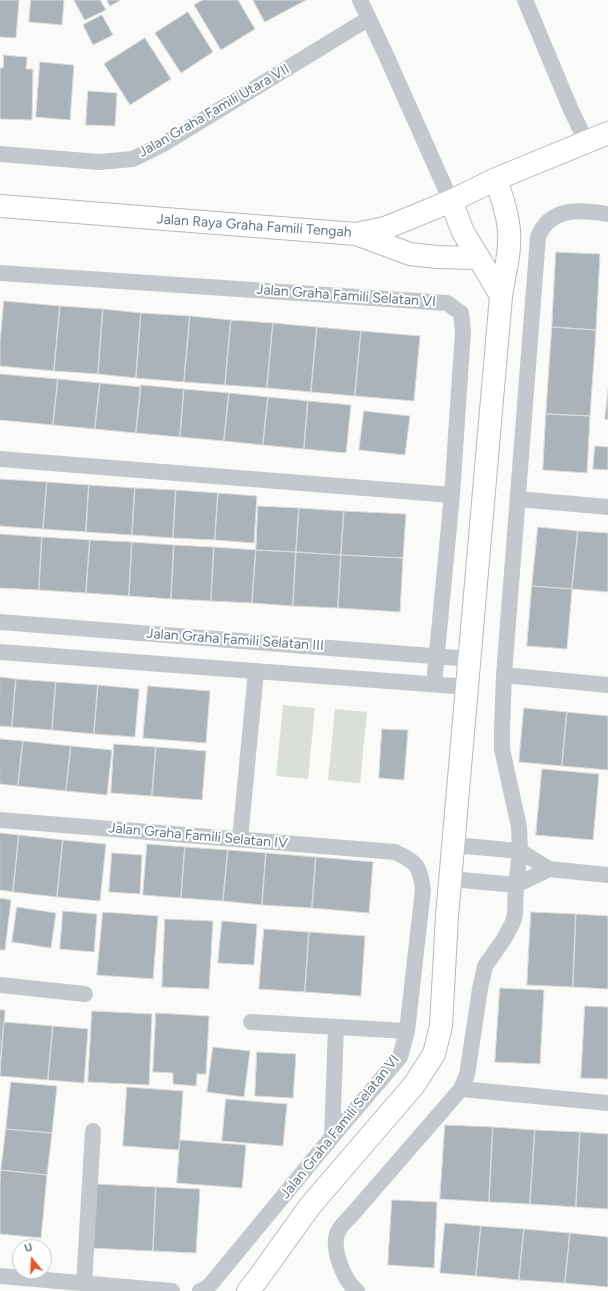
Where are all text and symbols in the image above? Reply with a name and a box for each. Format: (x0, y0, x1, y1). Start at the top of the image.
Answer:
street label: Jalan Graha Famili Utara VII (136, 61, 292, 161)
street label: Jalan Raya Graha Famili Tengah (156, 211, 352, 241)
street label: Jalan Graha Famili Selatan VI (256, 281, 436, 311)
street label: Jalan Graha Famili Selatan III (146, 625, 324, 655)
street label: Jalan Graha Famili Selatan IV (108, 820, 288, 852)
street label: Jalan Graha Famili Selatan VI (277, 1052, 403, 1202)
north arrow (12, 1239, 52, 1279)
text: U (23, 1241, 34, 1255)

